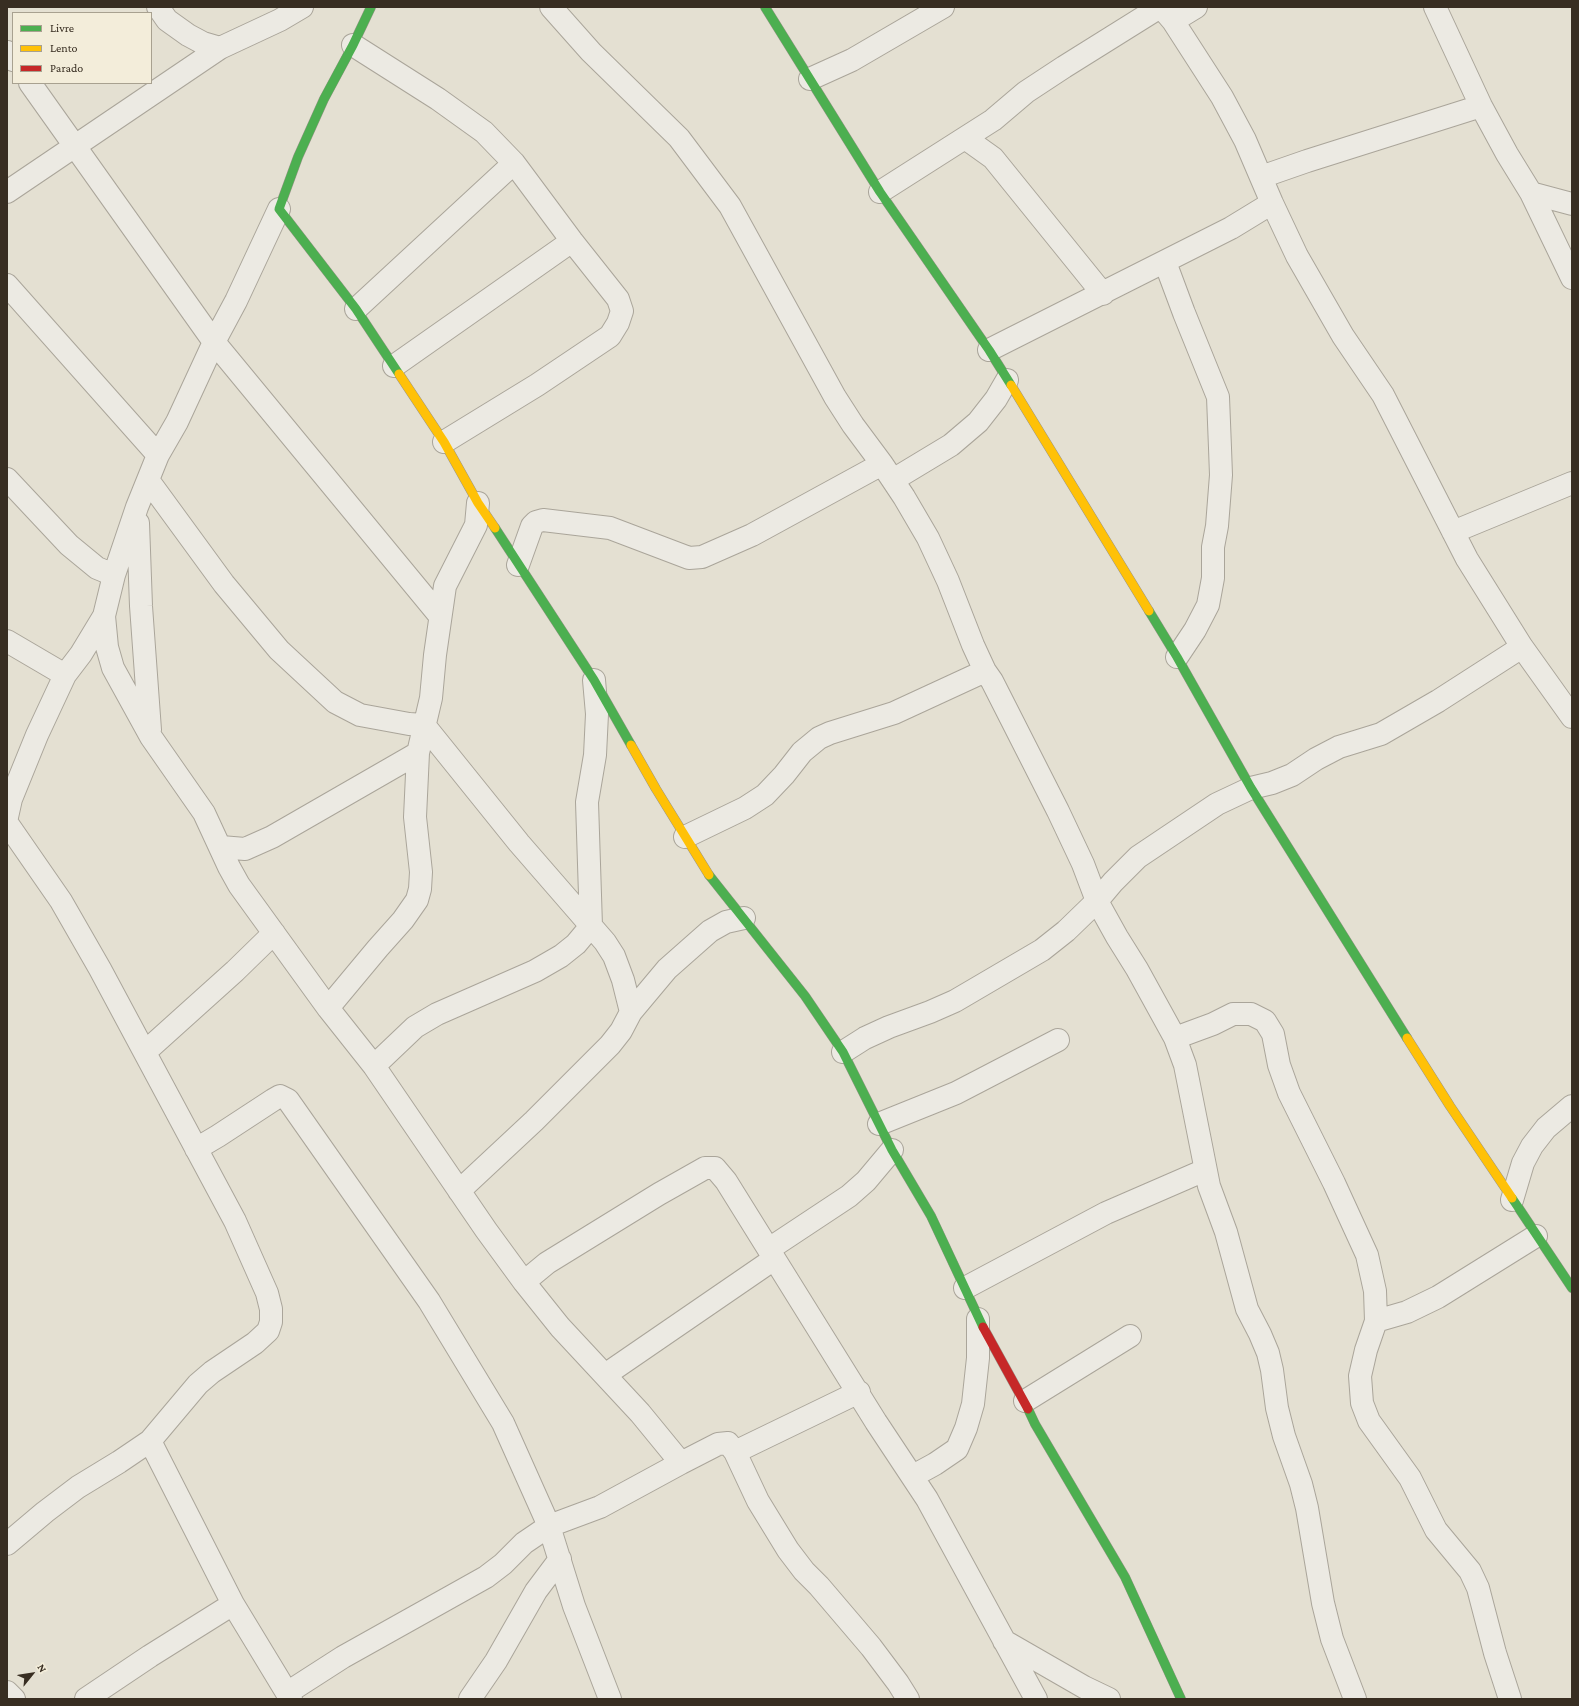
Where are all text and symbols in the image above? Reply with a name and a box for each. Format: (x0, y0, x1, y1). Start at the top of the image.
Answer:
legend (12, 12, 152, 84)
text: Livre (50, 21, 74, 35)
text: Lento (50, 41, 78, 55)
text: Parado (50, 61, 83, 75)
north arrow (12, 1654, 52, 1694)
text: N (35, 1662, 49, 1674)

